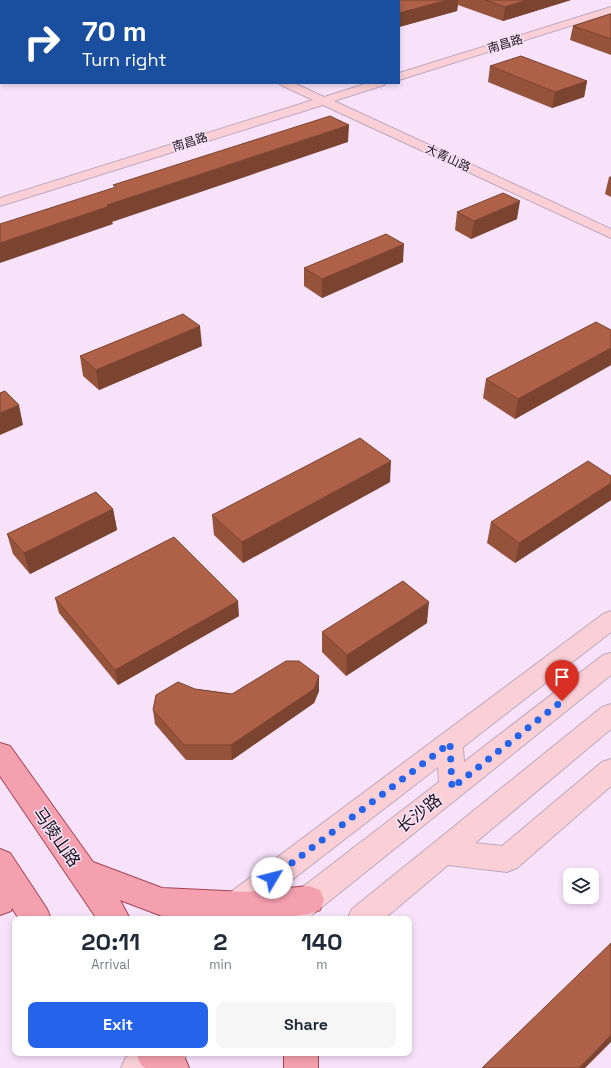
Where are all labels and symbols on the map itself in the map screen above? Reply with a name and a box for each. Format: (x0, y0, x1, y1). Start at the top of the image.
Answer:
street label: 南昌路 (485, 31, 525, 57)
street label: 南昌路 (170, 129, 210, 155)
street label: 大青山路 (423, 141, 473, 175)
pin (545, 660, 579, 701)
street label: 长沙路 (392, 789, 446, 837)
street label: 马陵山路 (28, 803, 86, 871)
position arrow (251, 857, 293, 899)

